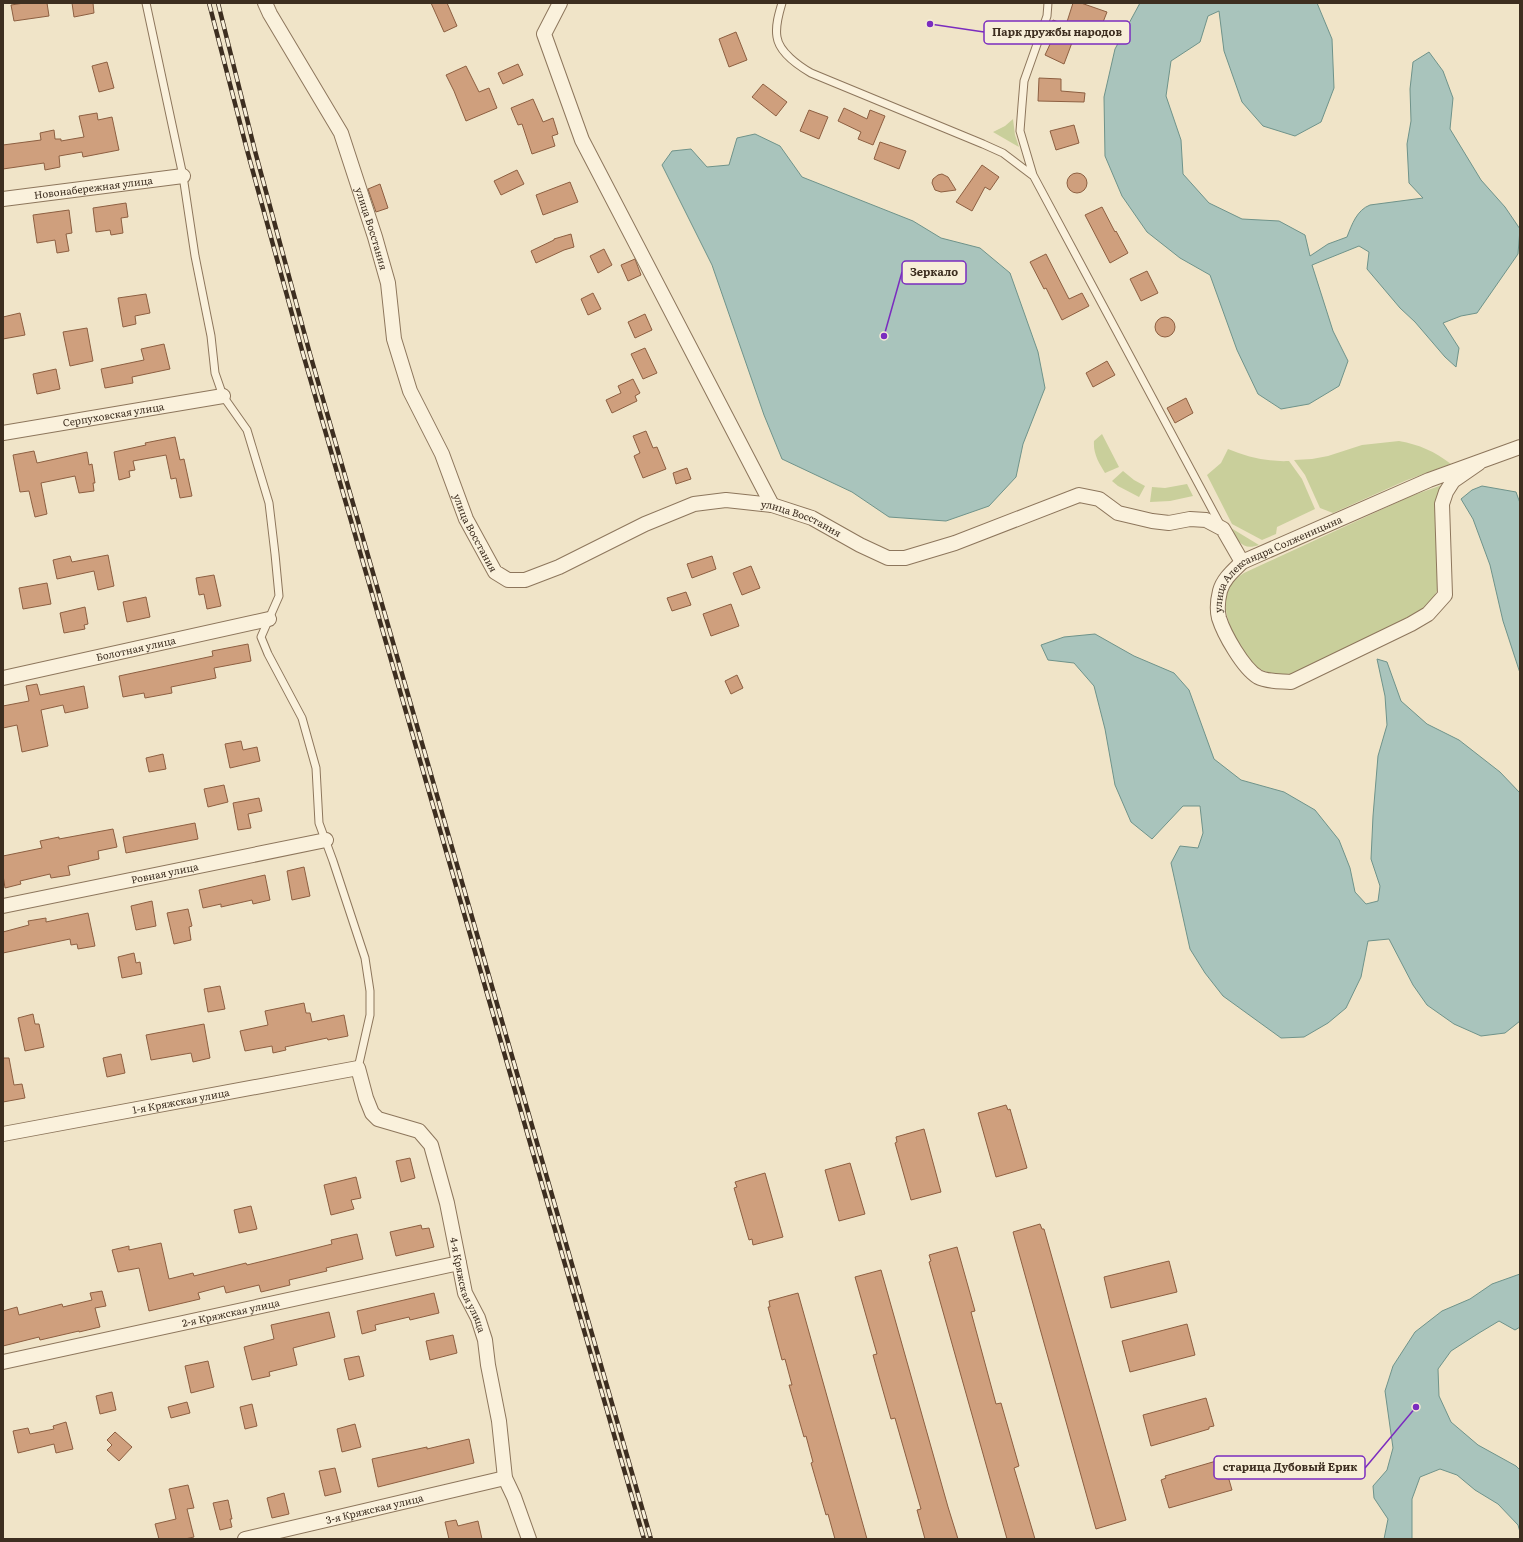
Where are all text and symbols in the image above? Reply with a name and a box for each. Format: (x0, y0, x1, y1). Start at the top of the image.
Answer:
callout: Парк дружбы народов (984, 21, 1130, 44)
text: Парк дружбы народов (992, 23, 1122, 39)
street label: Новонабережная улица (33, 172, 154, 202)
street label: улица Восстания (352, 185, 392, 272)
callout: Зеркало (902, 261, 966, 284)
text: Зеркало (910, 263, 958, 279)
street label: Серпуховская улица (62, 398, 166, 430)
street label: улица Восстания (450, 491, 502, 575)
street label: улица Восстания (760, 496, 844, 540)
street label: улица Александра Солженицына (1210, 511, 1345, 613)
street label: Болотная улица (94, 632, 178, 664)
street label: Ровная улица (130, 858, 200, 887)
street label: 1-я Кряжская улица (131, 1084, 231, 1117)
street label: 4-я Кряжская улица (447, 1236, 490, 1335)
street label: 2-я Кряжская улица (180, 1294, 281, 1330)
callout: старица Дубовый Ерик (1214, 1456, 1365, 1479)
text: старица Дубовый Ерик (1223, 1458, 1358, 1474)
street label: 3-я Кряжская улица (324, 1489, 425, 1527)

